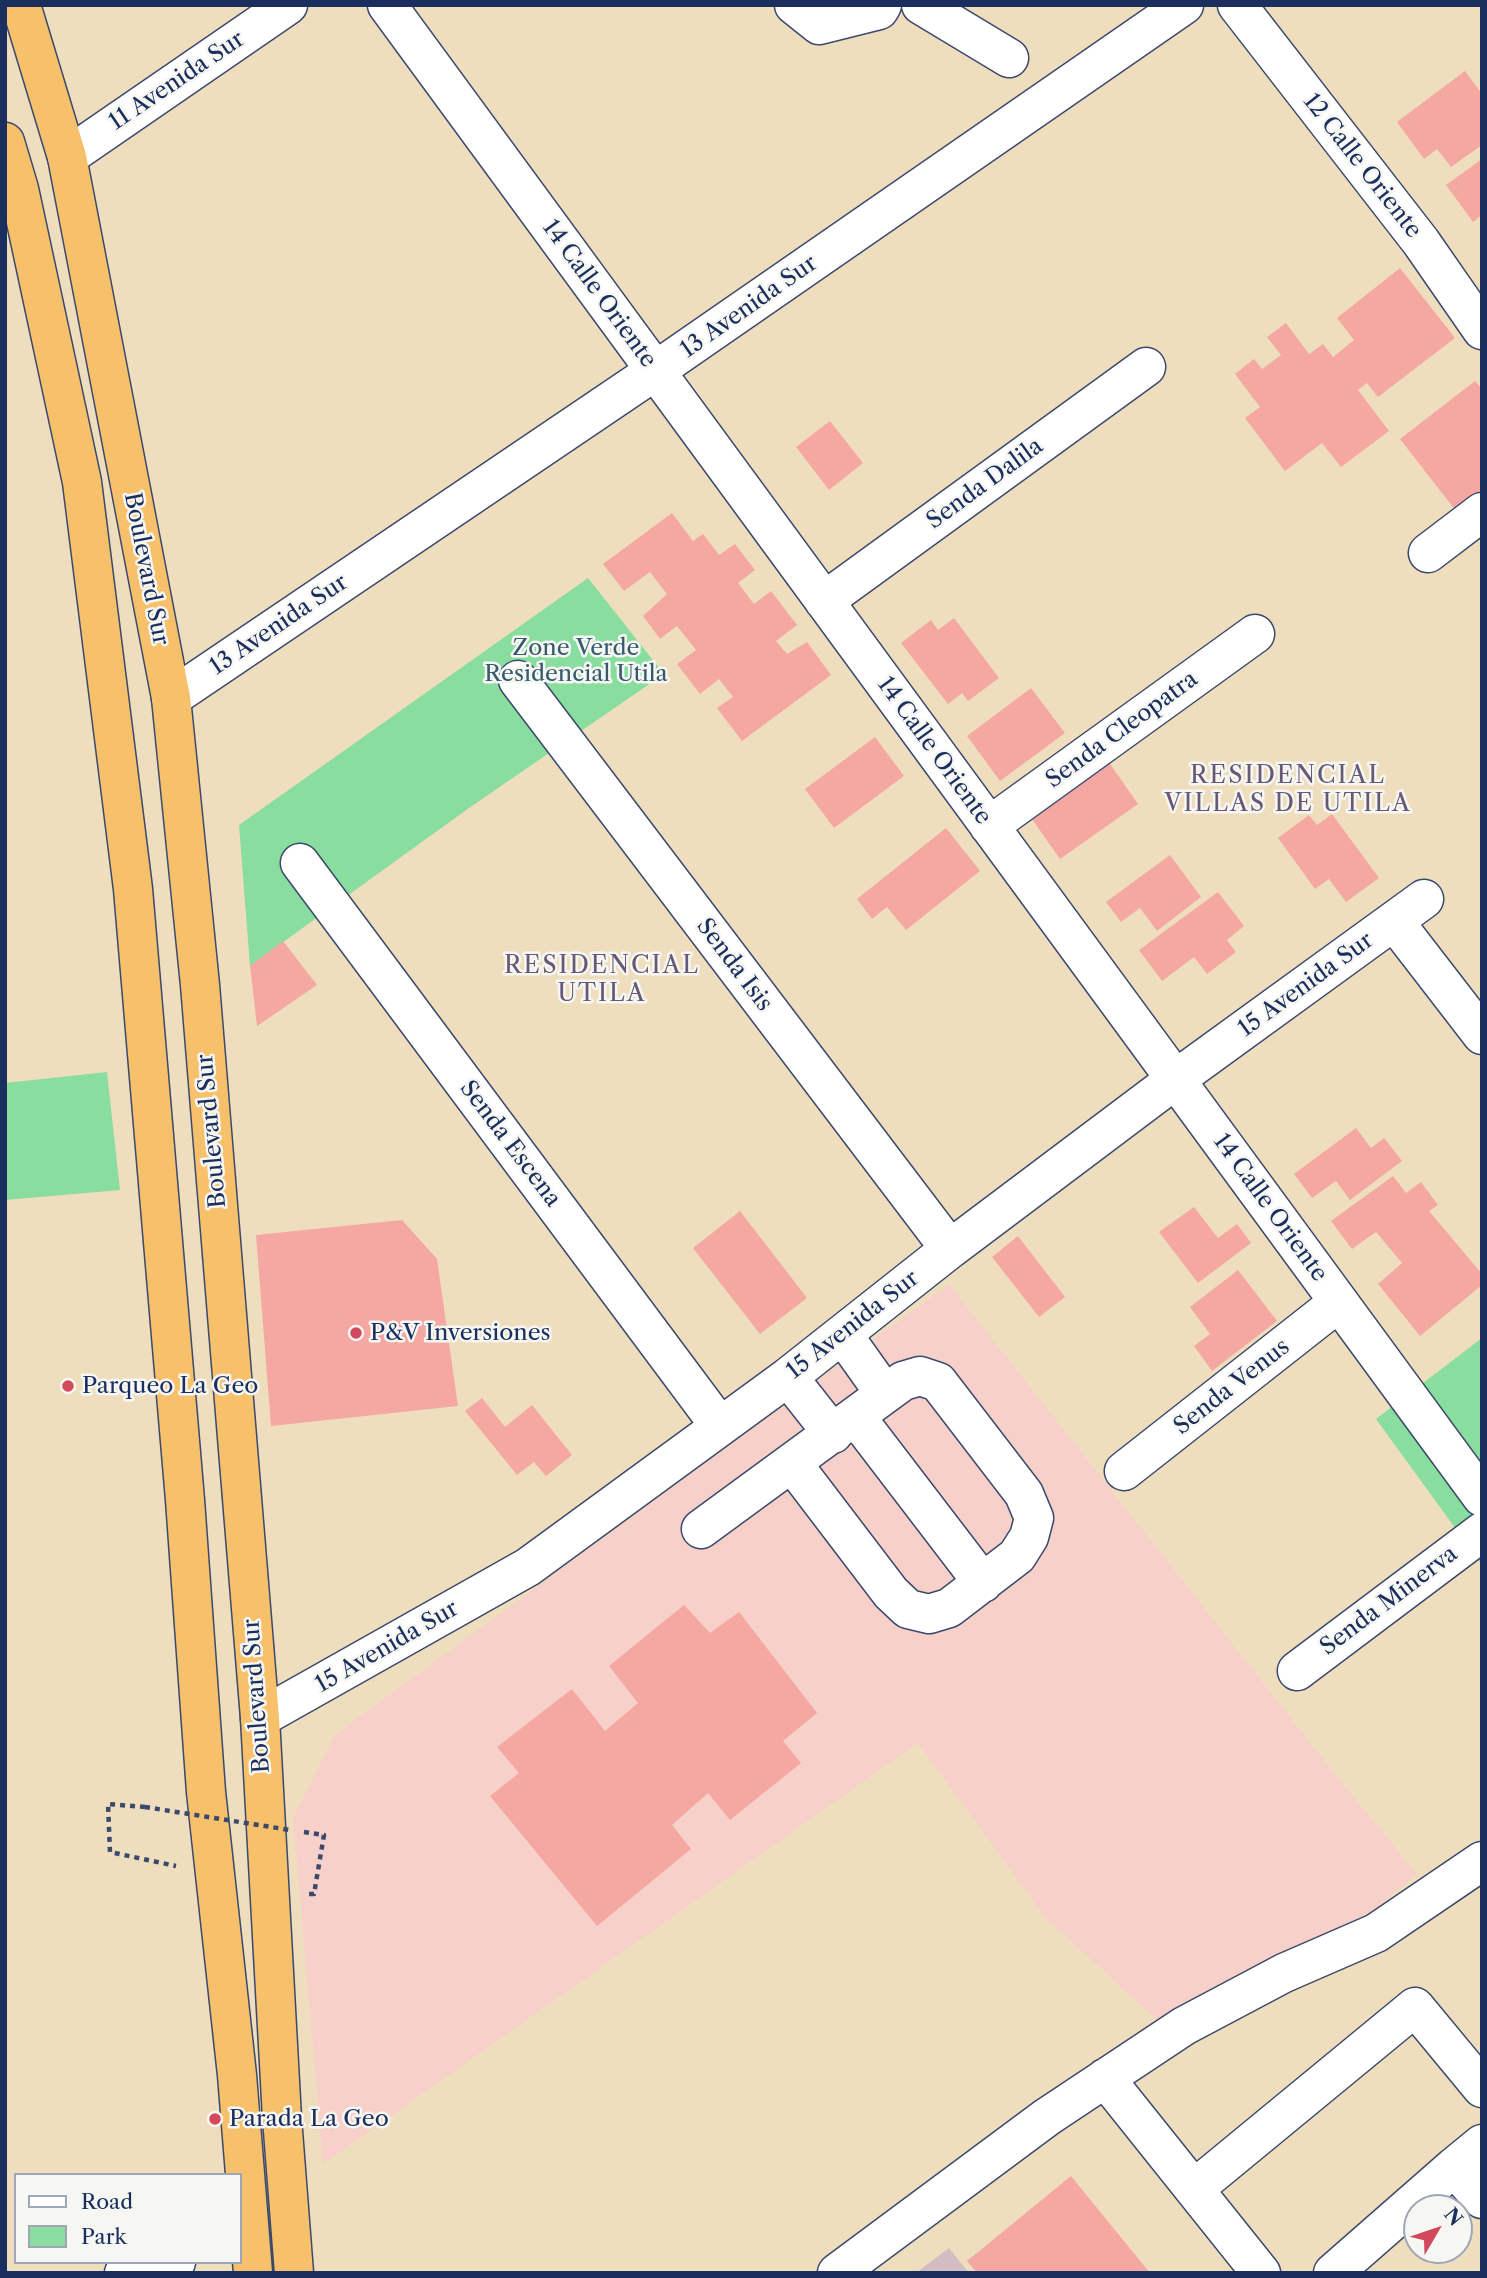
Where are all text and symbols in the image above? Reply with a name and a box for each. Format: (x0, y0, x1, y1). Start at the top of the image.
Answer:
street label: 11 Avenida Sur (104, 26, 250, 136)
street label: 12 Calle Oriente (1297, 88, 1427, 244)
street label: 14 Calle Oriente (536, 215, 662, 373)
street label: 13 Avenida Sur (676, 250, 822, 364)
street label: Senda Dalila (922, 433, 1048, 535)
street label: Boulevard Sur (118, 490, 174, 648)
street label: 13 Avenida Sur (205, 569, 353, 681)
park label: Zone Verde Residencial Utila (484, 634, 668, 688)
street label: Senda Cleopatra (1041, 666, 1203, 794)
street label: 14 Calle Oriente (871, 672, 997, 830)
district label: RESIDENCIAL VILLAS DE UTILA (1166, 762, 1410, 818)
street label: Senda Isis (690, 913, 778, 1017)
street label: 15 Avenida Sur (1233, 927, 1379, 1043)
district label: RESIDENCIAL UTILA (505, 952, 699, 1008)
street label: Boulevard Sur (192, 1053, 232, 1209)
street label: Senda Escena (454, 1076, 566, 1212)
street label: 14 Calle Oriente (1207, 1129, 1333, 1287)
street label: 15 Avenida Sur (782, 1265, 924, 1385)
place label: P&V Inversiones (370, 1319, 551, 1347)
marker: P&V Inversiones (348, 1325, 364, 1341)
street label: Senda Venus (1169, 1333, 1295, 1441)
place label: Parqueo La Geo (82, 1372, 258, 1400)
marker: Parqueo La Geo (60, 1378, 76, 1394)
street label: Senda Minerva (1315, 1540, 1463, 1662)
street label: 15 Avenida Sur (311, 1595, 463, 1699)
street label: Boulevard Sur (238, 1618, 276, 1774)
place label: Parada La Geo (229, 2105, 389, 2133)
marker: Parada La Geo (207, 2111, 223, 2127)
legend (14, 2173, 242, 2264)
text: Road (81, 2189, 133, 2214)
north arrow (1403, 2194, 1473, 2264)
text: N (1439, 2203, 1467, 2230)
text: Park (81, 2224, 127, 2249)

